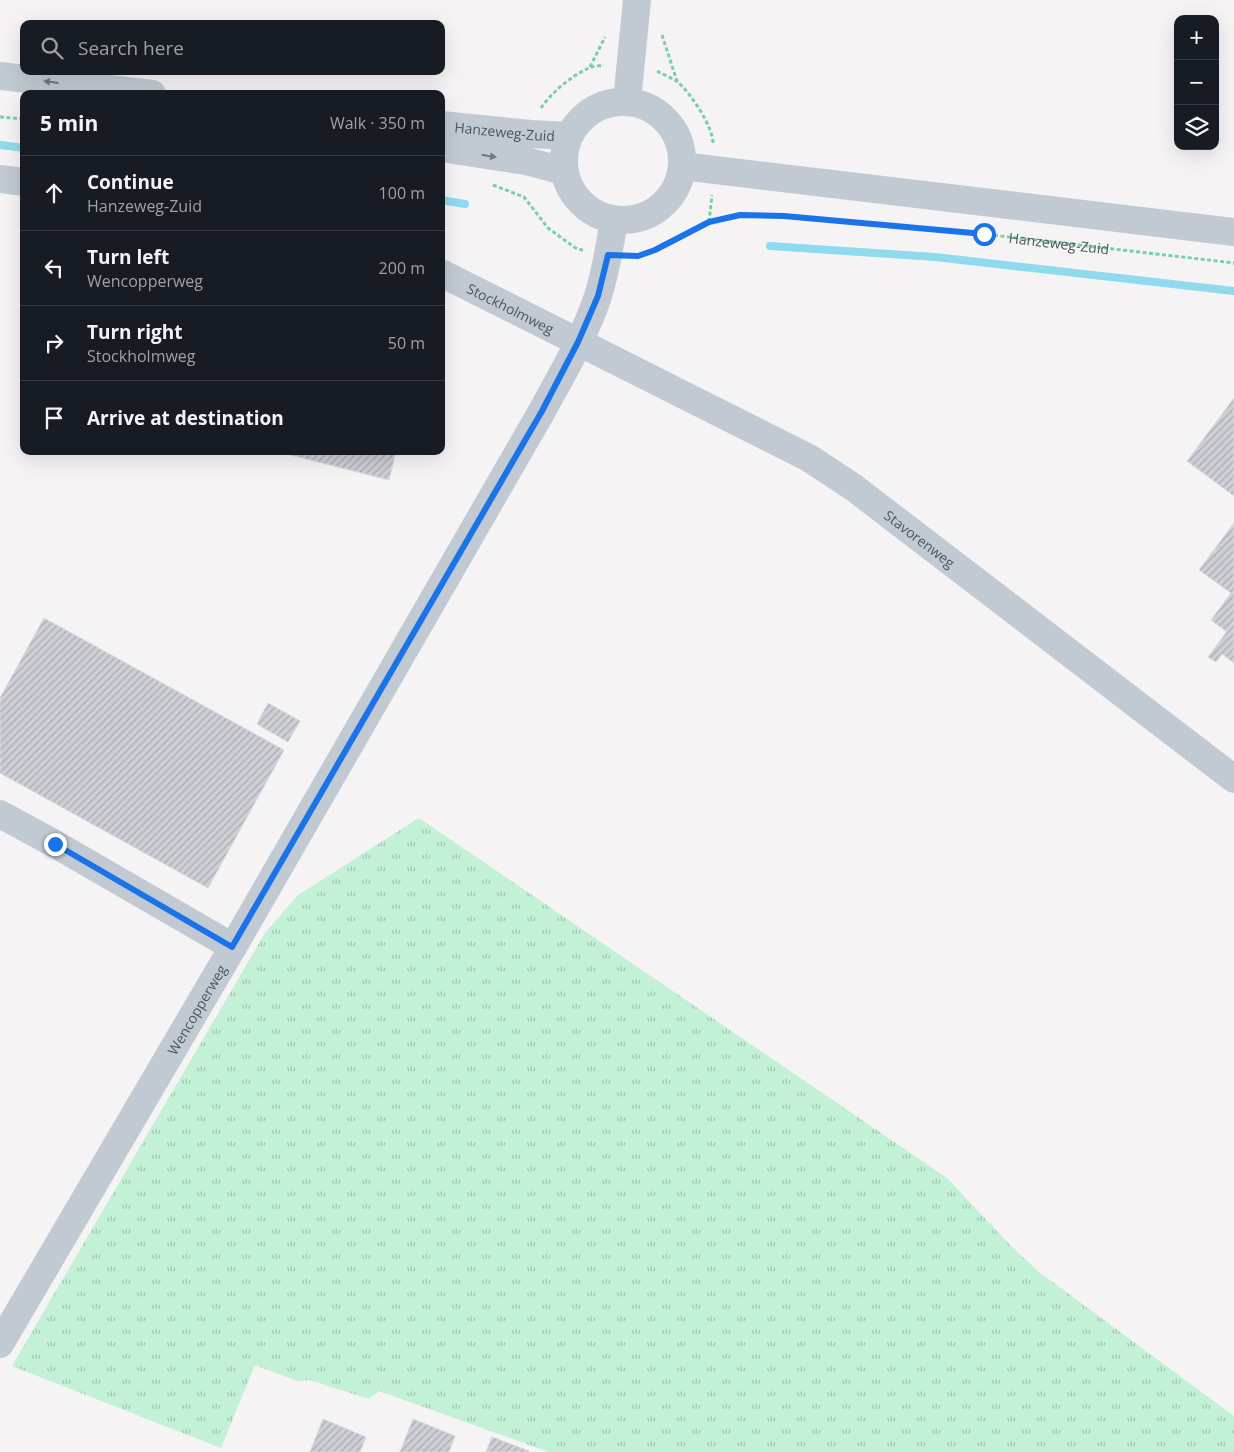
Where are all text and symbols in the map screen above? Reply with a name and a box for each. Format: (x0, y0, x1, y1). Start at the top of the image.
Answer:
map controls (1174, 15, 1219, 150)
button: + (1174, 15, 1219, 60)
search box (20, 20, 445, 75)
icon: search (38, 34, 66, 62)
text: Search here (78, 35, 184, 61)
button: − (1174, 60, 1219, 105)
one-way arrow (43, 78, 59, 86)
button: layers (1174, 105, 1219, 150)
text: 5 min (40, 109, 98, 137)
text: Walk · 350 m (330, 112, 425, 134)
street label: Hanzeweg-Zuid (454, 117, 555, 145)
one-way arrow (482, 152, 498, 160)
text: Continue (87, 169, 174, 195)
icon: ahead (40, 179, 68, 207)
text: 100 m (379, 182, 425, 204)
text: Hanzeweg-Zuid (87, 195, 202, 217)
route start (973, 223, 996, 246)
street label: Hanzeweg-Zuid (1008, 227, 1110, 258)
text: Turn left (87, 244, 169, 270)
icon: left (40, 254, 68, 282)
text: 200 m (379, 257, 425, 279)
text: Wencopperweg (87, 270, 203, 292)
street label: Stockholmweg (464, 278, 558, 338)
text: Turn right (87, 319, 182, 345)
icon: right (40, 329, 68, 357)
text: 50 m (388, 332, 425, 354)
text: Stockholmweg (87, 345, 196, 367)
icon: arrive (40, 404, 68, 432)
text: Arrive at destination (87, 405, 284, 431)
street label: Stavorenweg (881, 505, 960, 572)
route end (44, 833, 67, 856)
street label: Wencopperweg (162, 960, 231, 1058)

